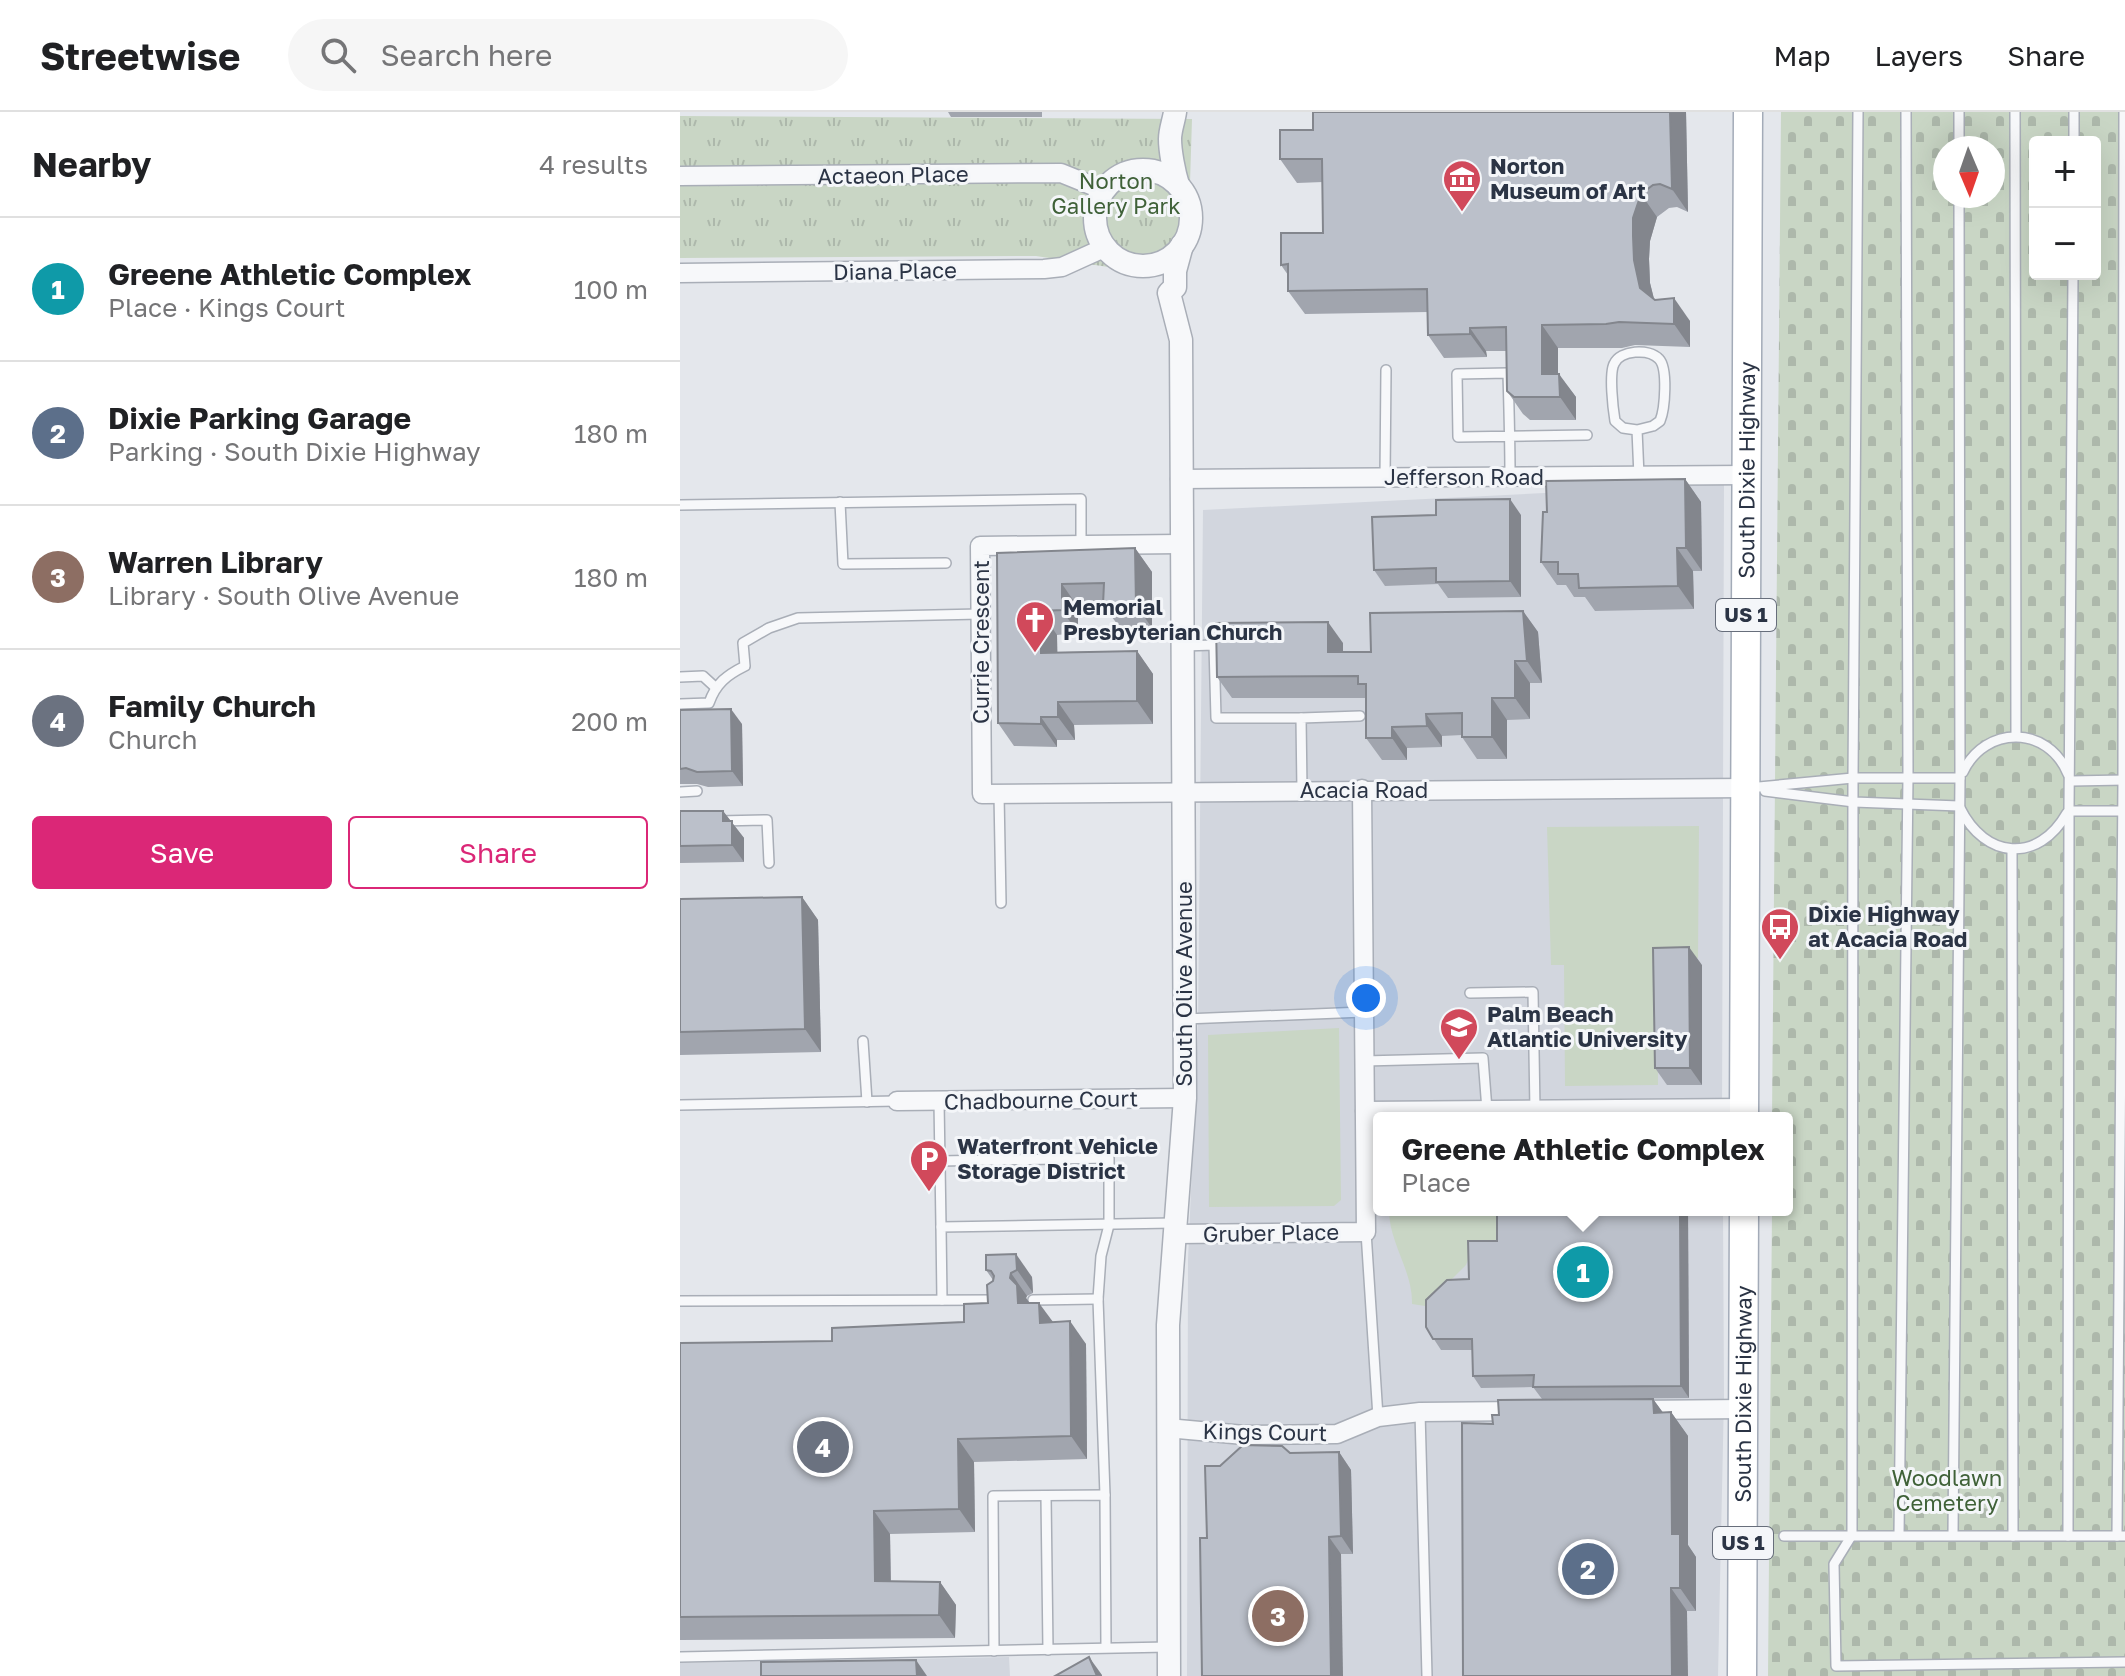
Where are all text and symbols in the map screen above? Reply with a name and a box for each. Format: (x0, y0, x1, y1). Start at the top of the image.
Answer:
search box (288, 19, 848, 91)
text: Streetwise (40, 33, 240, 78)
icon: search (316, 33, 360, 77)
text: Search here (380, 37, 552, 73)
text: Map (1773, 39, 1831, 72)
text: Layers (1875, 39, 1963, 72)
text: Share (2007, 39, 2085, 72)
north arrow (1933, 136, 2005, 208)
map controls (2029, 136, 2101, 280)
button: + (2029, 136, 2101, 208)
text: Nearby (32, 144, 152, 184)
text: 4 results (539, 149, 648, 180)
place label: Norton Museum of Art (1490, 152, 1646, 204)
museum icon: Norton Museum of Art (1441, 158, 1483, 213)
street label: Actaeon Place (817, 160, 969, 189)
park label: Norton Gallery Park (1051, 167, 1181, 219)
button: − (2029, 208, 2101, 280)
text: Greene Athletic Complex (108, 256, 471, 292)
street label: Diana Place (833, 256, 957, 285)
text: 1 (51, 274, 65, 305)
text: 100 m (574, 274, 648, 305)
text: Place · Kings Court (108, 292, 345, 323)
street label: South Dixie Highway (1732, 361, 1760, 579)
text: Dixie Parking Garage (108, 400, 411, 436)
text: 2 (50, 418, 66, 449)
text: 180 m (574, 418, 648, 449)
text: Parking · South Dixie Highway (108, 436, 481, 467)
street label: Jefferson Road (1384, 463, 1544, 490)
text: Warren Library (108, 544, 323, 580)
street label: Currie Crescent (967, 560, 994, 724)
text: 3 (50, 562, 66, 593)
text: 180 m (574, 562, 648, 593)
text: Library · South Olive Avenue (108, 580, 459, 611)
place label: Memorial Presbyterian Church (1063, 593, 1282, 645)
church icon: Memorial Presbyterian Church (1014, 599, 1056, 654)
road number: US 1 (1716, 599, 1776, 631)
text: Family Church (108, 688, 316, 724)
text: 4 (50, 706, 66, 737)
text: 200 m (571, 706, 648, 737)
text: Church (108, 724, 197, 755)
street label: Acacia Road (1300, 776, 1428, 803)
button: Save (32, 816, 332, 889)
button: Share (348, 816, 648, 889)
street label: South Olive Avenue (1170, 881, 1197, 1087)
place label: Dixie Highway at Acacia Road (1808, 900, 1967, 952)
bus stop icon: Dixie Highway at Acacia Road (1759, 906, 1801, 961)
your location (1346, 978, 1386, 1018)
place label: Palm Beach Atlantic University (1487, 1000, 1687, 1052)
school or university icon: Palm Beach Atlantic University (1438, 1006, 1480, 1061)
street label: Chadbourne Court (944, 1084, 1138, 1115)
popup (1373, 1112, 1793, 1216)
text: Greene Athletic Complex (1401, 1131, 1765, 1167)
place label: Waterfront Vehicle Storage District (957, 1132, 1158, 1184)
parking icon: Waterfront Vehicle Storage District (908, 1138, 950, 1193)
text: Place (1401, 1167, 1471, 1198)
street label: Gruber Place (1203, 1218, 1339, 1247)
pin: 1 (1557, 1242, 1609, 1302)
street label: South Dixie Highway (1729, 1285, 1757, 1503)
pin: 4 (797, 1417, 849, 1477)
street label: Kings Court (1202, 1417, 1328, 1446)
park label: Woodlawn Cemetery (1892, 1464, 2002, 1516)
road number: US 1 (1713, 1527, 1773, 1559)
pin: 2 (1562, 1539, 1614, 1599)
pin: 3 (1252, 1586, 1304, 1646)

